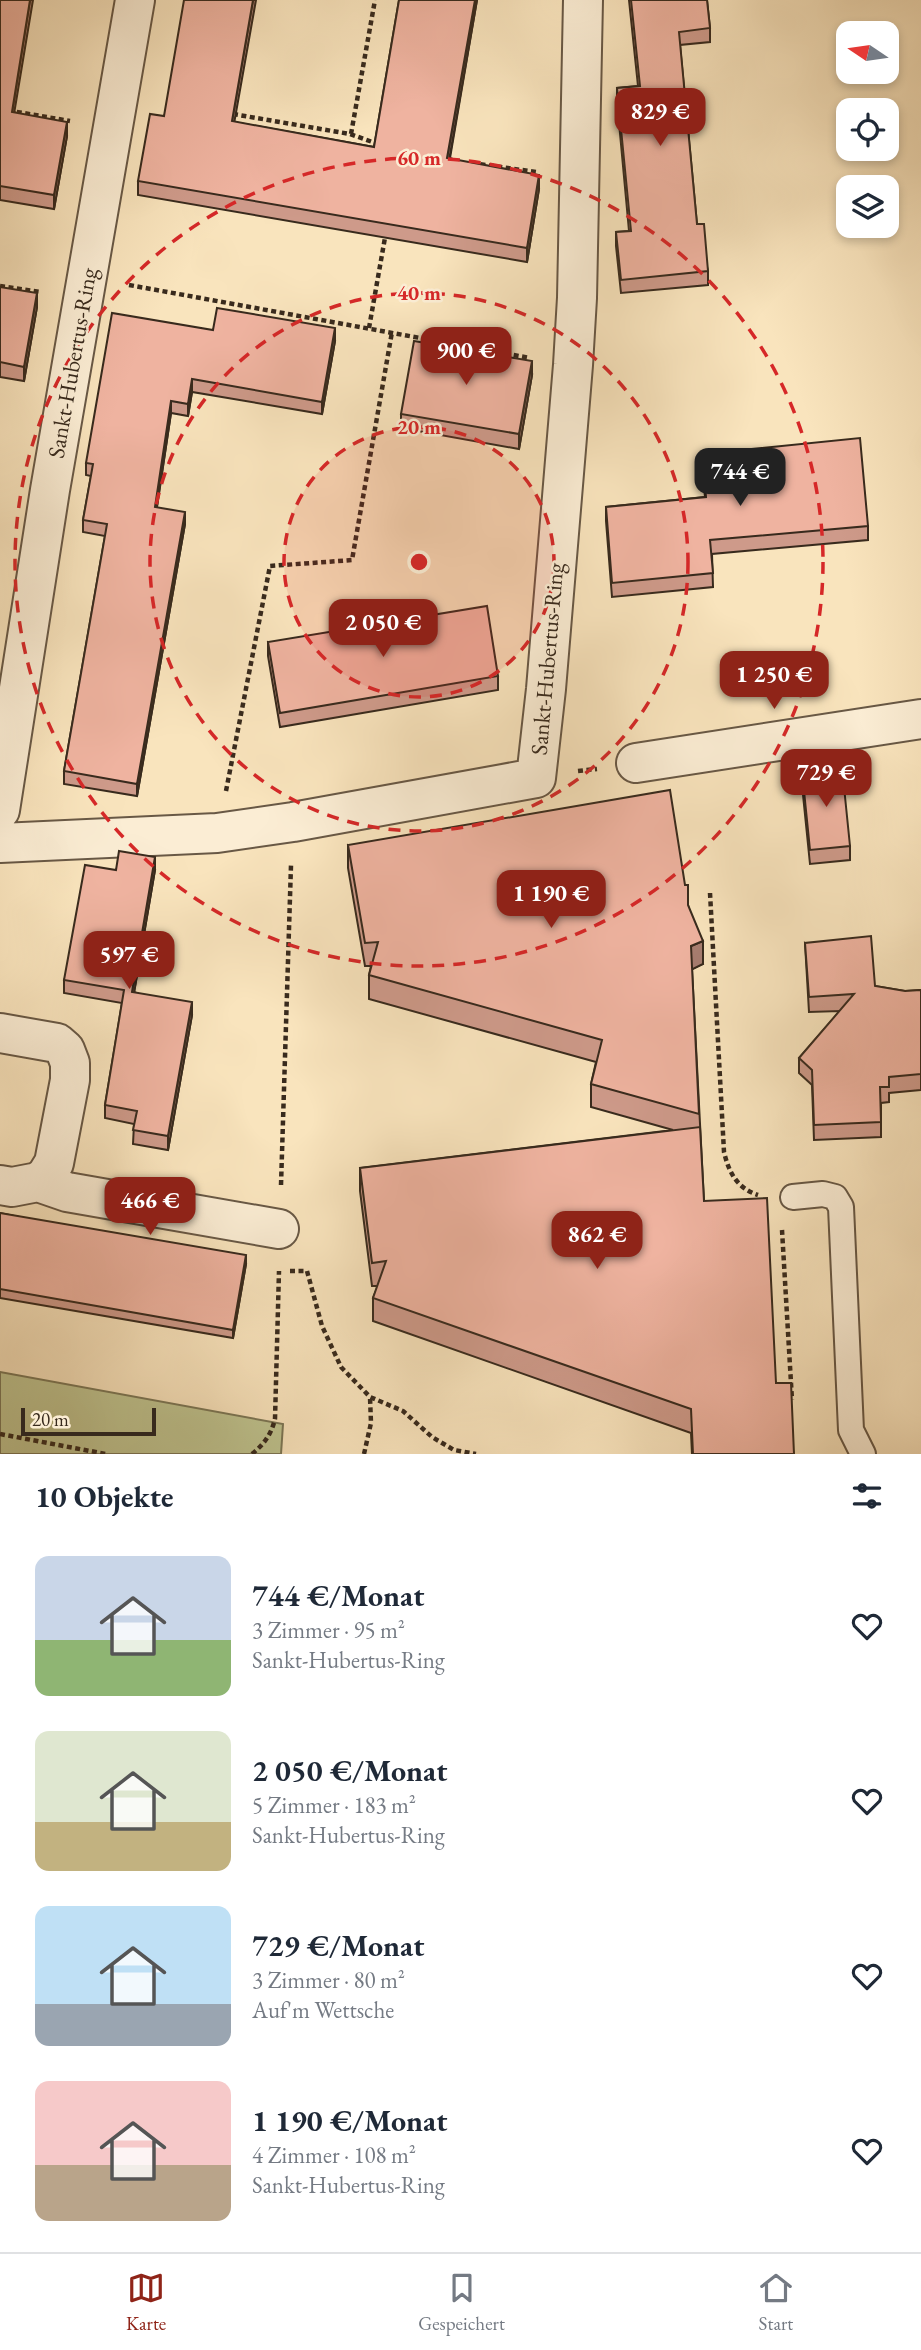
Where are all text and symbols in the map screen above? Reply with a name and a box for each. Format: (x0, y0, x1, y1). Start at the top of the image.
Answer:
north arrow (836, 21, 900, 84)
map controls (836, 21, 899, 238)
pin: 829 € (611, 88, 709, 148)
text: 829 € (631, 96, 689, 126)
button: locate (836, 98, 899, 161)
text: 60 m (397, 144, 441, 171)
button: layers (836, 175, 899, 238)
street label: Sankt-Hubertus-Ring (40, 264, 104, 461)
text: 40 m (397, 279, 441, 306)
pin: 900 € (417, 328, 515, 387)
text: 900 € (437, 335, 495, 365)
text: 20 m (397, 413, 441, 440)
pin: 744 € (691, 448, 789, 508)
text: 744 € (711, 456, 769, 486)
centre of rings (407, 550, 431, 574)
street label: Sankt-Hubertus-Ring (524, 561, 570, 756)
pin: 2 050 € (318, 600, 448, 659)
text: 2 050 € (345, 607, 421, 637)
pin: 1 250 € (709, 652, 839, 711)
text: 1 250 € (736, 659, 812, 689)
pin: 729 € (777, 750, 875, 809)
text: 729 € (797, 757, 855, 787)
pin: 1 190 € (486, 870, 616, 930)
text: 1 190 € (513, 878, 589, 908)
pin: 597 € (80, 932, 178, 991)
text: 597 € (100, 939, 158, 969)
pin: 466 € (101, 1178, 199, 1237)
text: 466 € (121, 1185, 179, 1215)
pin: 862 € (548, 1212, 646, 1271)
text: 862 € (568, 1219, 626, 1249)
scale bar (21, 1405, 156, 1437)
text: 20 m (32, 1407, 69, 1432)
text: 10 Objekte (35, 1477, 174, 1516)
icon: filters (848, 1477, 886, 1515)
text: 744 €/Monat (252, 1576, 424, 1615)
icon: home (91, 1584, 175, 1668)
icon: heart (848, 1607, 886, 1645)
text: 3 Zimmer · 95 m² (252, 1615, 405, 1645)
text: Sankt-Hubertus-Ring (252, 1645, 445, 1675)
text: 2 050 €/Monat (252, 1751, 447, 1790)
icon: home (91, 1759, 175, 1843)
icon: heart (848, 1782, 886, 1820)
text: 5 Zimmer · 183 m² (252, 1790, 416, 1820)
text: Sankt-Hubertus-Ring (252, 1820, 445, 1850)
text: 729 €/Monat (252, 1926, 424, 1965)
icon: home (91, 1934, 175, 2018)
icon: heart (848, 1957, 886, 1995)
text: 3 Zimmer · 80 m² (252, 1965, 405, 1995)
text: Auf'm Wettsche (252, 1995, 394, 2025)
text: 1 190 €/Monat (252, 2101, 447, 2140)
icon: home (91, 2109, 175, 2193)
icon: heart (848, 2132, 886, 2170)
text: 4 Zimmer · 108 m² (252, 2140, 416, 2170)
text: Sankt-Hubertus-Ring (252, 2170, 445, 2200)
tab: Karte (126, 2269, 166, 2336)
tab: Gespeichert (418, 2269, 505, 2336)
tab: Start (757, 2269, 795, 2336)

